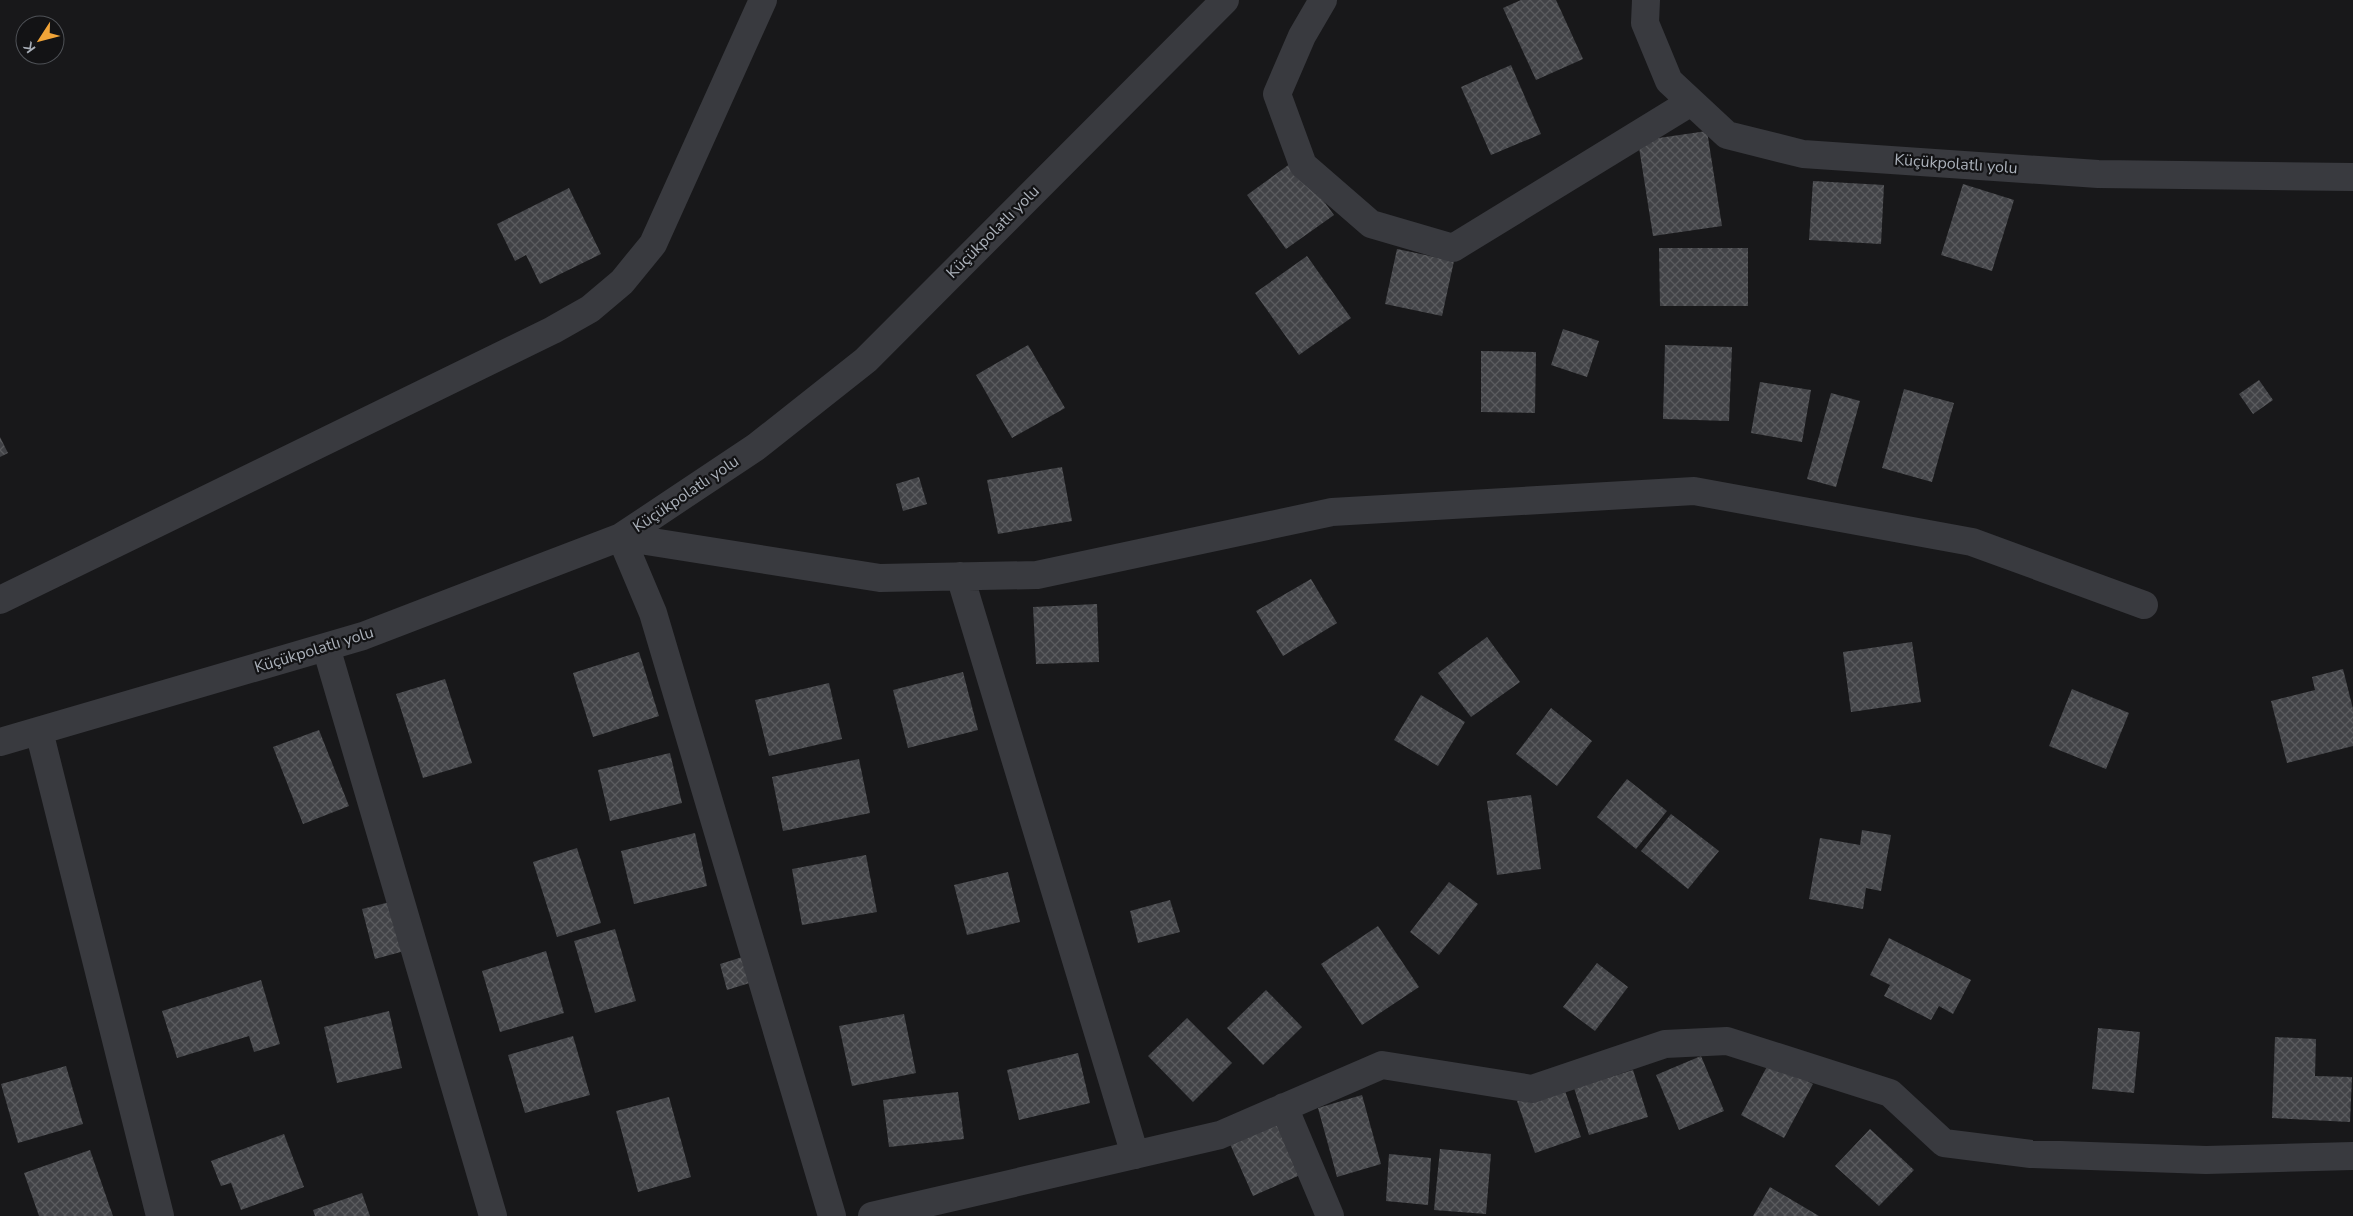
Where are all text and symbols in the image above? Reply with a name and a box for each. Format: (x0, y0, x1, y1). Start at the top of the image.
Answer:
north arrow (15, 15, 65, 65)
text: K (19, 37, 40, 57)
street label: Küçükpolatlı yolu (1894, 149, 2018, 179)
street label: Küçükpolatlı yolu (942, 181, 1044, 283)
street label: Küçükpolatlı yolu (629, 450, 743, 538)
street label: Küçükpolatlı yolu (252, 621, 376, 679)

